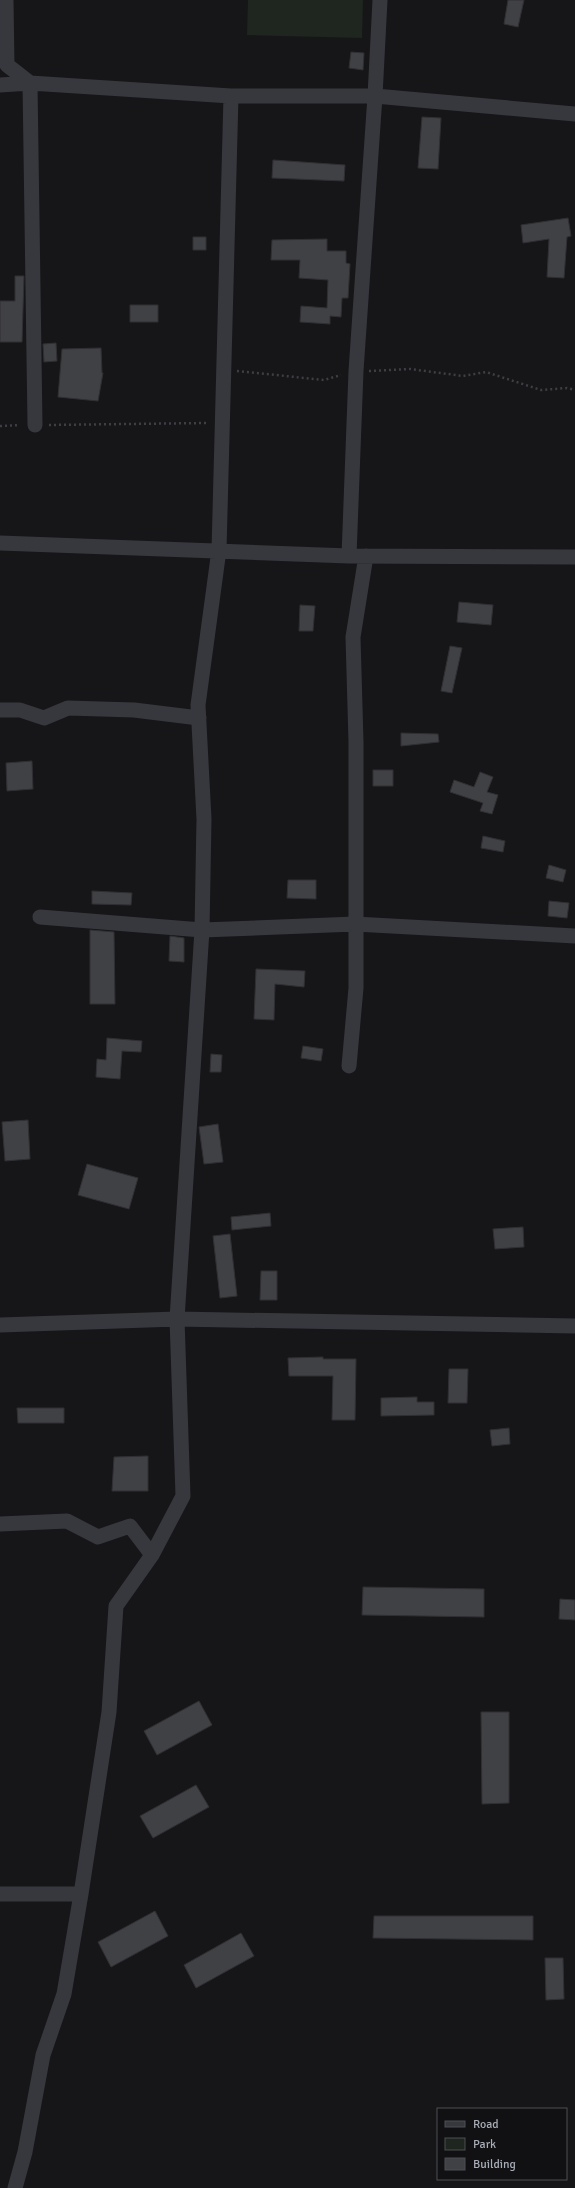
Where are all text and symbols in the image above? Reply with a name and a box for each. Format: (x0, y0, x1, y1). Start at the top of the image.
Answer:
legend (437, 2108, 567, 2180)
text: Road (473, 2117, 499, 2132)
text: Park (473, 2137, 496, 2152)
text: Building (473, 2157, 516, 2172)

